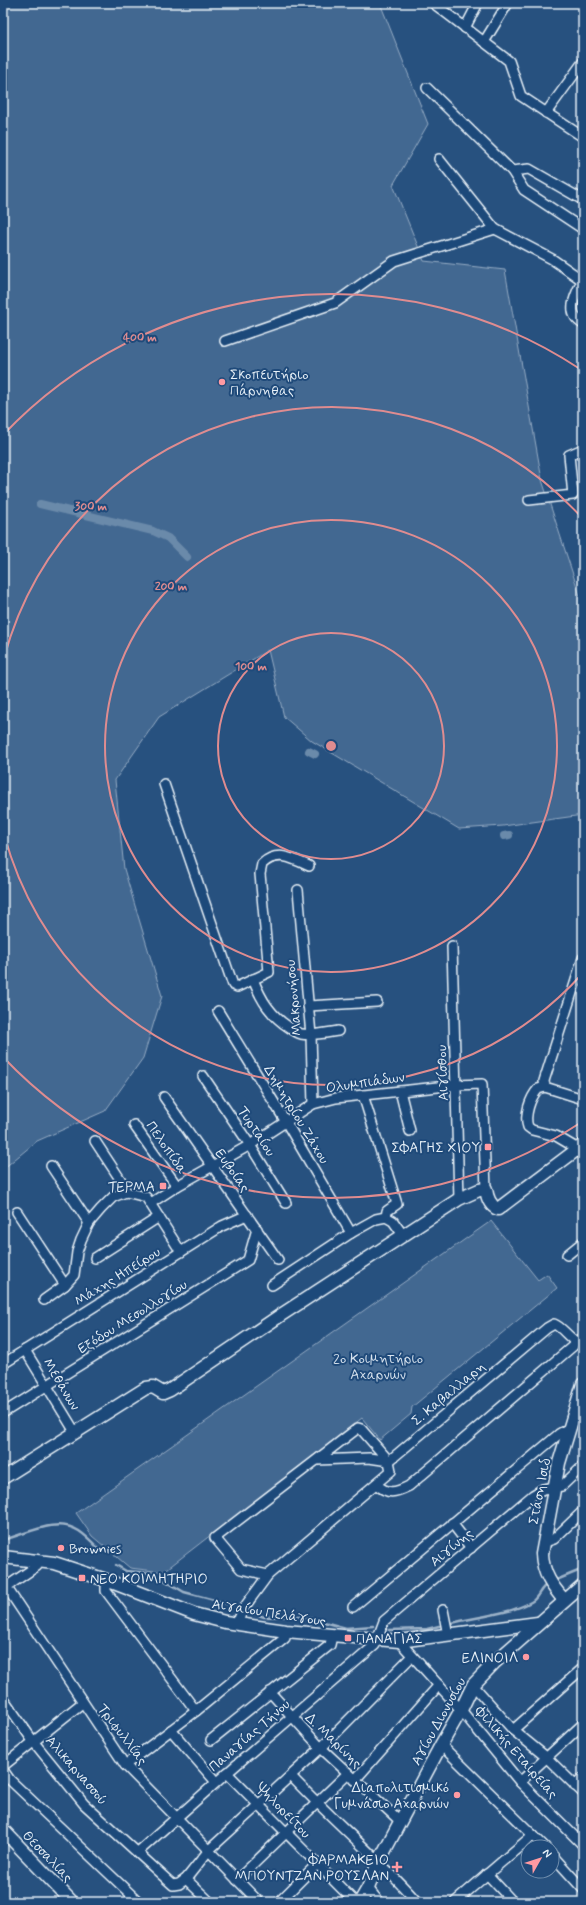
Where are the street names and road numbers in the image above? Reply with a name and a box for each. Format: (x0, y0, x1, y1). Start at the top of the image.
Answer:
street label: Μακρονήσου (282, 959, 306, 1037)
street label: Αιγίσθου (433, 1045, 453, 1101)
street label: Δημητρίου Ζάχου (260, 1062, 333, 1167)
street label: Ολυμπιάδων (325, 1069, 406, 1097)
street label: Τυρταίου (233, 1103, 279, 1160)
street label: Πελοπίδα (142, 1118, 191, 1177)
street label: Ευβοίας (211, 1145, 254, 1196)
street label: Μάχης Ηπείρου (71, 1243, 164, 1310)
street label: Εξόδου Μεσολλογίου (74, 1276, 191, 1358)
street label: Μεθάνων (39, 1355, 84, 1414)
street label: Σ. Καβαλλαρη (408, 1358, 489, 1430)
street label: Στάση Ισιδ (525, 1457, 555, 1526)
street label: Αιγίνης (426, 1525, 477, 1571)
street label: Αιγαίου Πελάγους (210, 1595, 327, 1631)
street label: Αγίου Διονυσίου (407, 1674, 470, 1769)
street label: Παναγίας Τήνου (205, 1696, 294, 1776)
street label: Τριφυλλίας (93, 1700, 151, 1769)
street label: Φιλικής Εταιρείας (470, 1702, 561, 1803)
street label: Δ. Μαρίνης (301, 1709, 366, 1772)
street label: Αλικαρνασσού (41, 1732, 111, 1809)
street label: Ψηλορείτου (252, 1778, 314, 1842)
street label: Θεσσαλίας (18, 1827, 76, 1886)

